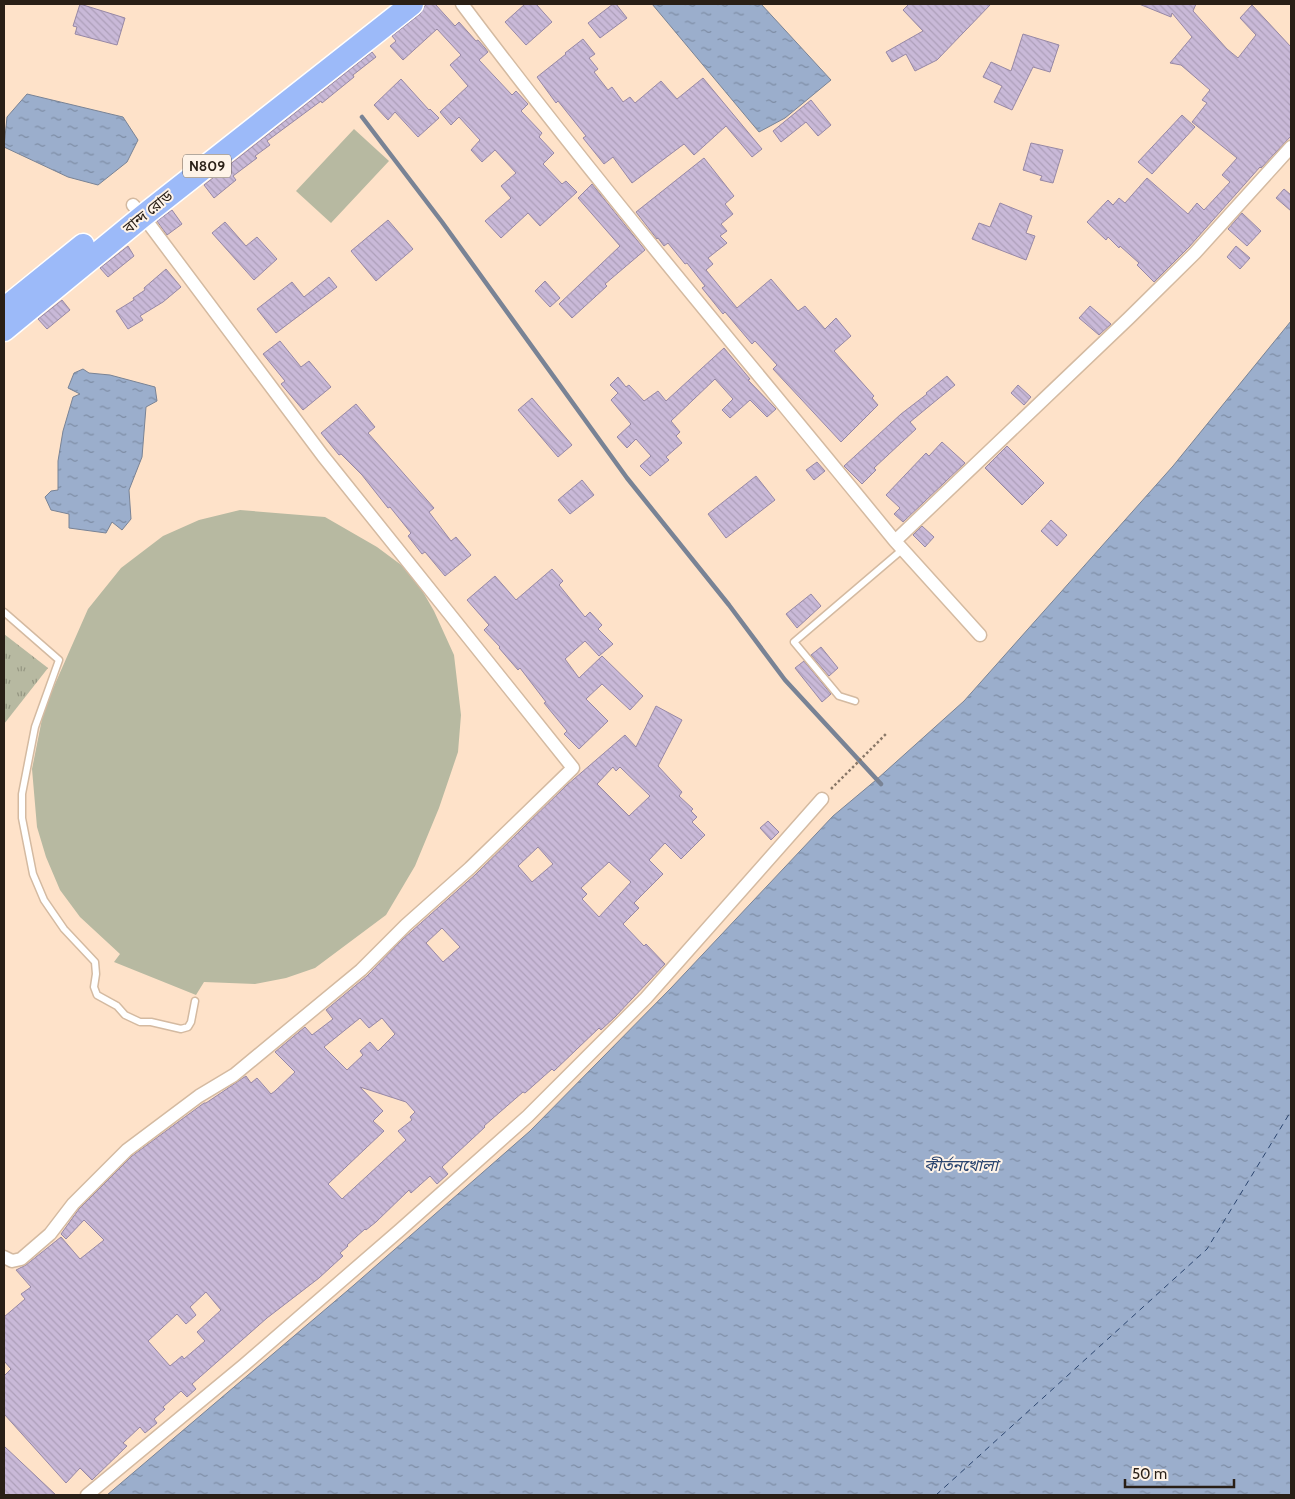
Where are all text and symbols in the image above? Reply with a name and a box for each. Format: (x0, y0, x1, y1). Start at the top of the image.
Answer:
road number: N809 (183, 154, 231, 178)
street label: বান্দ রোড (119, 187, 176, 238)
water label: কীর্তনখোলা (924, 1156, 1001, 1175)
scale bar (1125, 1456, 1234, 1488)
text: 50 m (1132, 1465, 1167, 1483)

